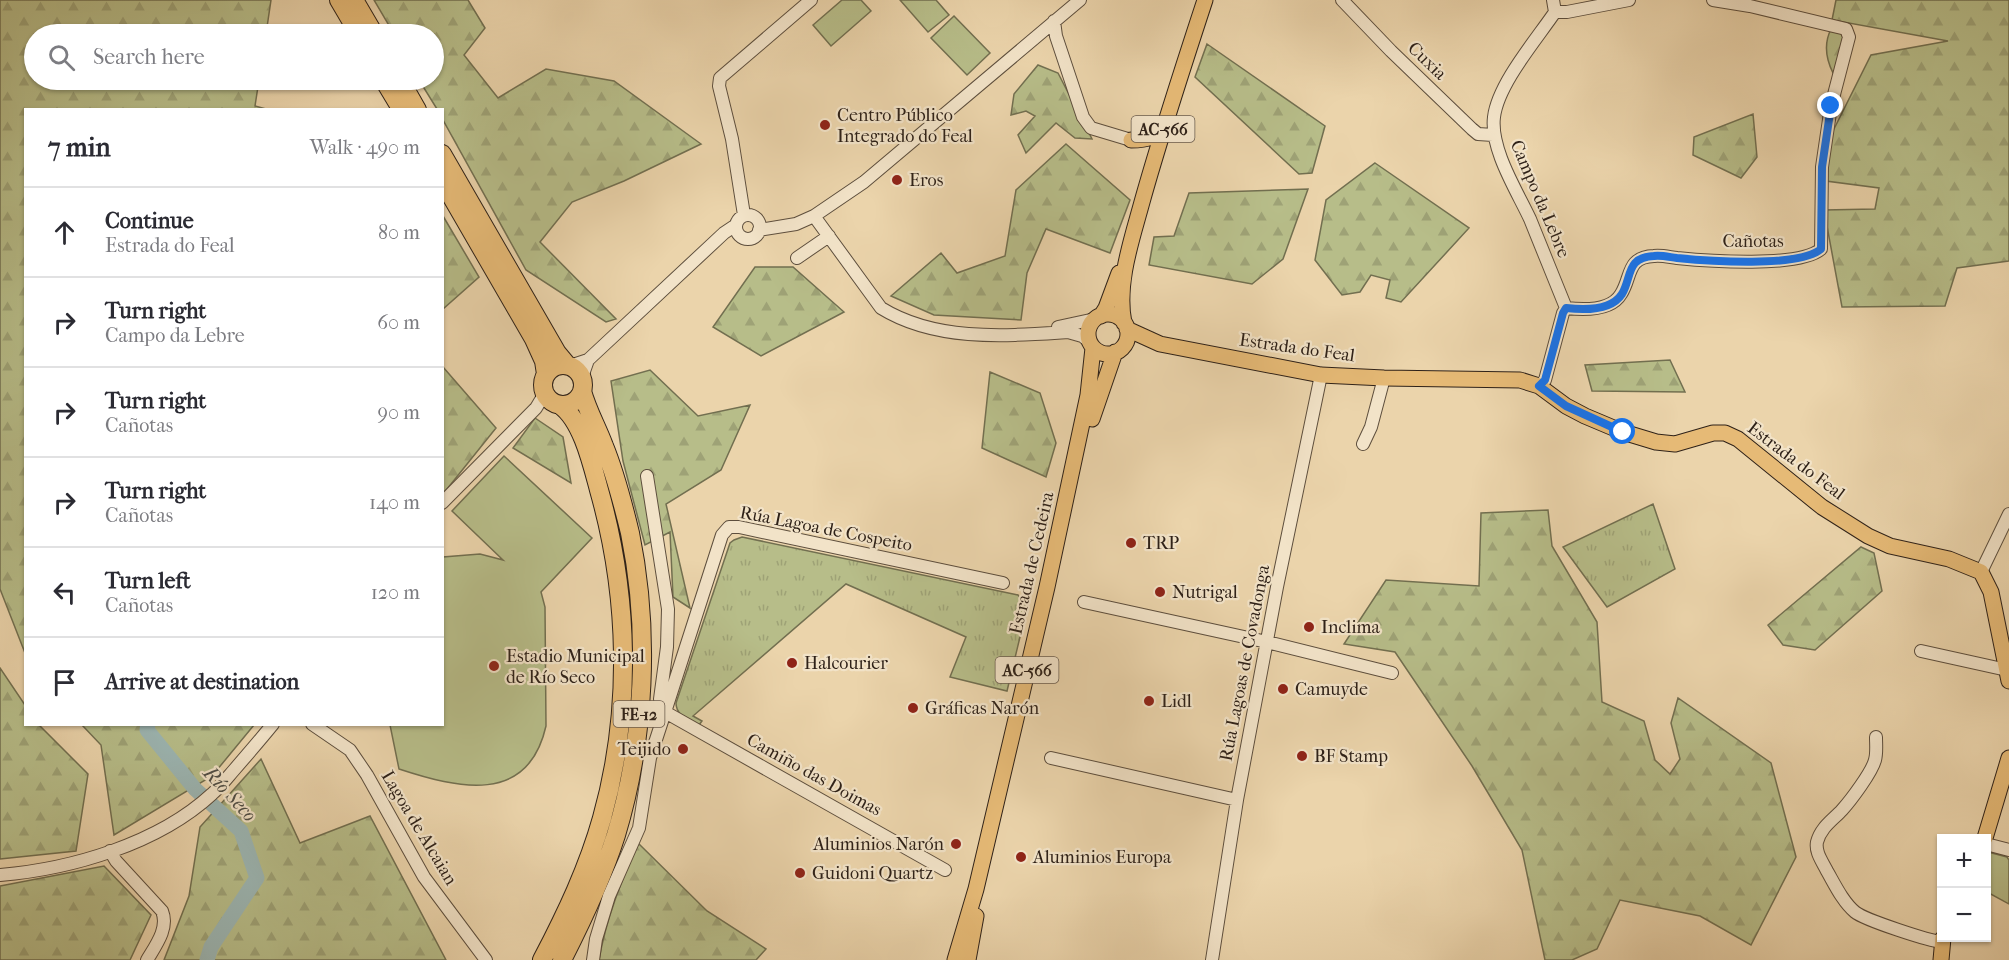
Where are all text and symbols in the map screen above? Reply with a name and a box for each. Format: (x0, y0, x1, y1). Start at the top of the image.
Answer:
search box (24, 24, 444, 90)
street label: Cuxia (1403, 38, 1451, 85)
icon: search (45, 41, 78, 74)
text: Search here (93, 44, 205, 70)
route end (1817, 92, 1843, 118)
place label: Centro Público Integrado do Feal (837, 105, 973, 147)
road number: AC-566 (1132, 116, 1194, 142)
marker: Centro Público Integrado do Feal (818, 118, 832, 132)
text: 7 min (48, 132, 111, 163)
text: Walk · 490 m (310, 136, 420, 159)
street label: Campo da Lebre (1506, 137, 1574, 261)
place label: Eros (909, 170, 944, 191)
marker: Eros (890, 173, 904, 187)
text: Continue (105, 208, 194, 234)
icon: ahead (48, 216, 81, 249)
text: 80 m (378, 221, 420, 244)
street label: Cañotas (1722, 231, 1784, 252)
text: Estrada do Feal (105, 234, 235, 257)
text: Turn right (105, 298, 206, 324)
icon: right (48, 306, 81, 339)
text: 60 m (377, 311, 420, 334)
text: Campo da Lebre (105, 324, 245, 347)
street label: Estrada do Feal (1238, 329, 1356, 367)
text: Turn right (105, 388, 206, 414)
icon: right (48, 396, 81, 429)
text: 90 m (378, 401, 420, 424)
text: Cañotas (105, 414, 173, 437)
route start (1609, 418, 1635, 444)
street label: Estrada do Feal (1743, 418, 1849, 504)
text: Turn right (105, 478, 206, 504)
icon: right (48, 486, 81, 519)
street label: Estrada de Cedeira (1005, 489, 1059, 636)
text: 140 m (369, 491, 420, 514)
street label: Rúa Lagoa de Cospeito (738, 502, 914, 556)
text: Cañotas (105, 504, 173, 527)
place label: TRP (1143, 533, 1179, 554)
marker: TRP (1124, 536, 1138, 550)
street label: Rúa Lagoas de Covadonga (1216, 562, 1274, 763)
text: Turn left (105, 568, 191, 594)
icon: left (48, 576, 81, 609)
text: 120 m (371, 581, 420, 604)
place label: Nutrigal (1172, 582, 1238, 603)
marker: Nutrigal (1153, 585, 1167, 599)
text: Cañotas (105, 594, 173, 617)
place label: Inclima (1321, 617, 1381, 638)
marker: Inclima (1302, 620, 1316, 634)
place label: Estadio Municipal de Río Seco (506, 646, 645, 688)
place label: Halcourier (804, 653, 888, 674)
marker: Halcourier (785, 656, 799, 670)
road number: AC-566 (996, 657, 1058, 683)
marker: Estadio Municipal de Río Seco (487, 659, 501, 673)
icon: arrive (48, 666, 81, 699)
text: Arrive at destination (105, 669, 299, 695)
place label: Camuyde (1295, 679, 1368, 700)
marker: Camuyde (1276, 682, 1290, 696)
place label: Lidl (1161, 691, 1192, 712)
marker: Lidl (1142, 694, 1156, 708)
place label: Gráficas Narón (925, 698, 1040, 719)
road number: FE-12 (614, 701, 664, 727)
marker: Gráficas Narón (906, 701, 920, 715)
street label: Camiño das Doimas (743, 729, 885, 821)
place label: Teijido (617, 739, 671, 760)
marker: Teijido (676, 742, 690, 756)
place label: BF Stamp (1314, 746, 1388, 767)
marker: BF Stamp (1295, 749, 1309, 763)
water label: Río Seco (197, 760, 261, 826)
street label: Lagoa de Alcaian (377, 767, 462, 889)
place label: Aluminios Narón (812, 834, 945, 855)
map controls (1937, 834, 1991, 942)
button: + (1937, 834, 1991, 888)
marker: Aluminios Narón (949, 837, 963, 851)
place label: Aluminios Europa (1032, 847, 1172, 868)
marker: Aluminios Europa (1014, 850, 1028, 864)
place label: Guidoni Quartz (812, 863, 933, 884)
marker: Guidoni Quartz (793, 866, 807, 880)
button: − (1937, 888, 1991, 942)

